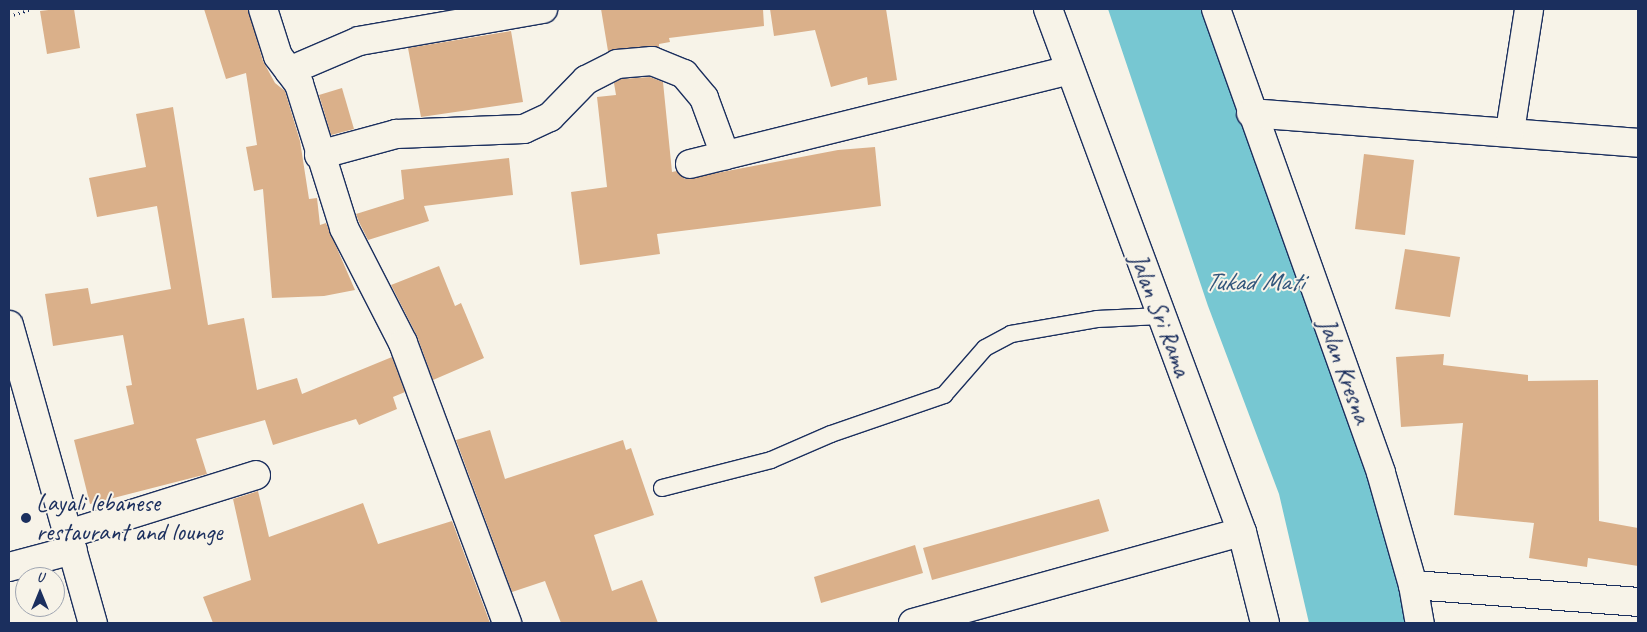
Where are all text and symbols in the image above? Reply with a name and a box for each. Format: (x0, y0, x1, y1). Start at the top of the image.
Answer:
street label: Jalan Sri Rama (1123, 249, 1197, 381)
water label: Tukad Mati (1204, 266, 1304, 298)
street label: Jalan Kresna (1311, 315, 1377, 427)
place label: Layali lebanese restaurant and lounge (36, 489, 223, 548)
marker: Layali lebanese restaurant and lounge (20, 512, 32, 524)
north arrow (15, 567, 65, 617)
text: U (37, 569, 43, 586)

